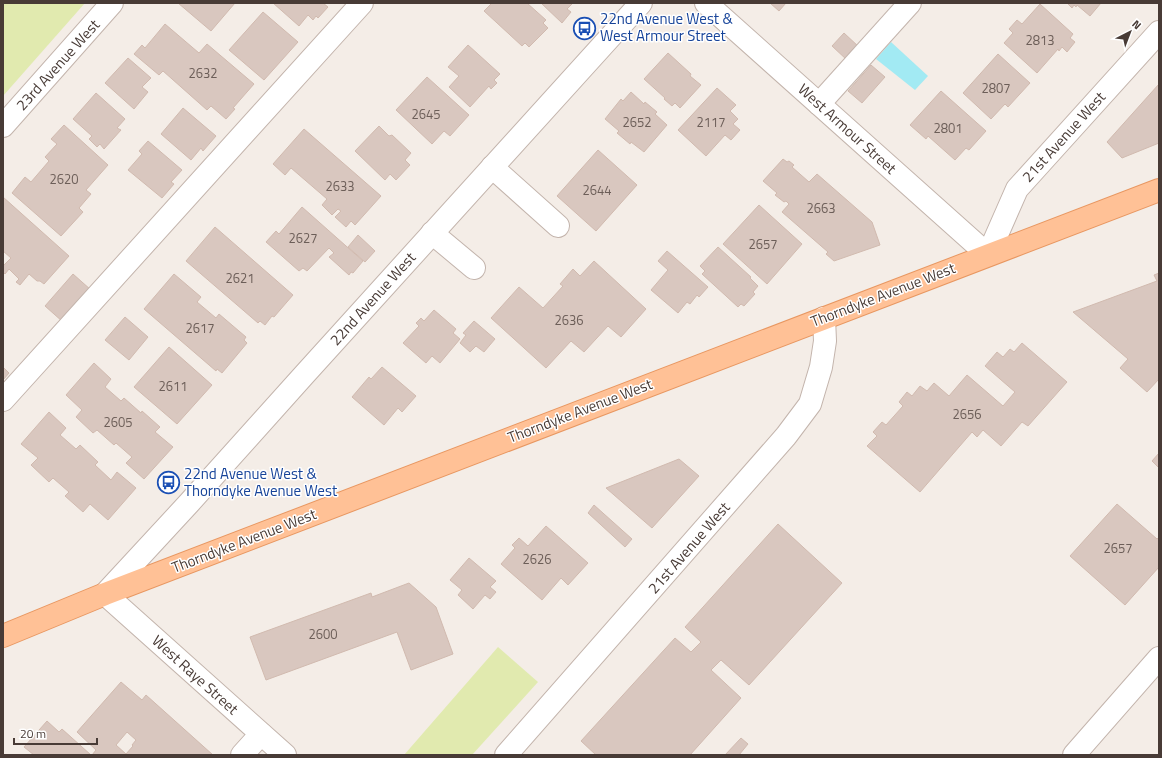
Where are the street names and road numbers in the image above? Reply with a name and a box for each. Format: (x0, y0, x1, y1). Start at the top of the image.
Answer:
street label: 23rd Avenue West (10, 13, 105, 115)
street label: West Armour Street (793, 78, 902, 180)
street label: 21st Avenue West (1016, 86, 1111, 187)
street label: 22nd Avenue West (324, 246, 422, 351)
street label: Thorndyke Avenue West (807, 256, 959, 333)
street label: Thorndyke Avenue West (504, 372, 656, 449)
street label: 21st Avenue West (642, 496, 736, 599)
street label: Thorndyke Avenue West (168, 502, 320, 579)
street label: West Raye Street (147, 629, 244, 720)

